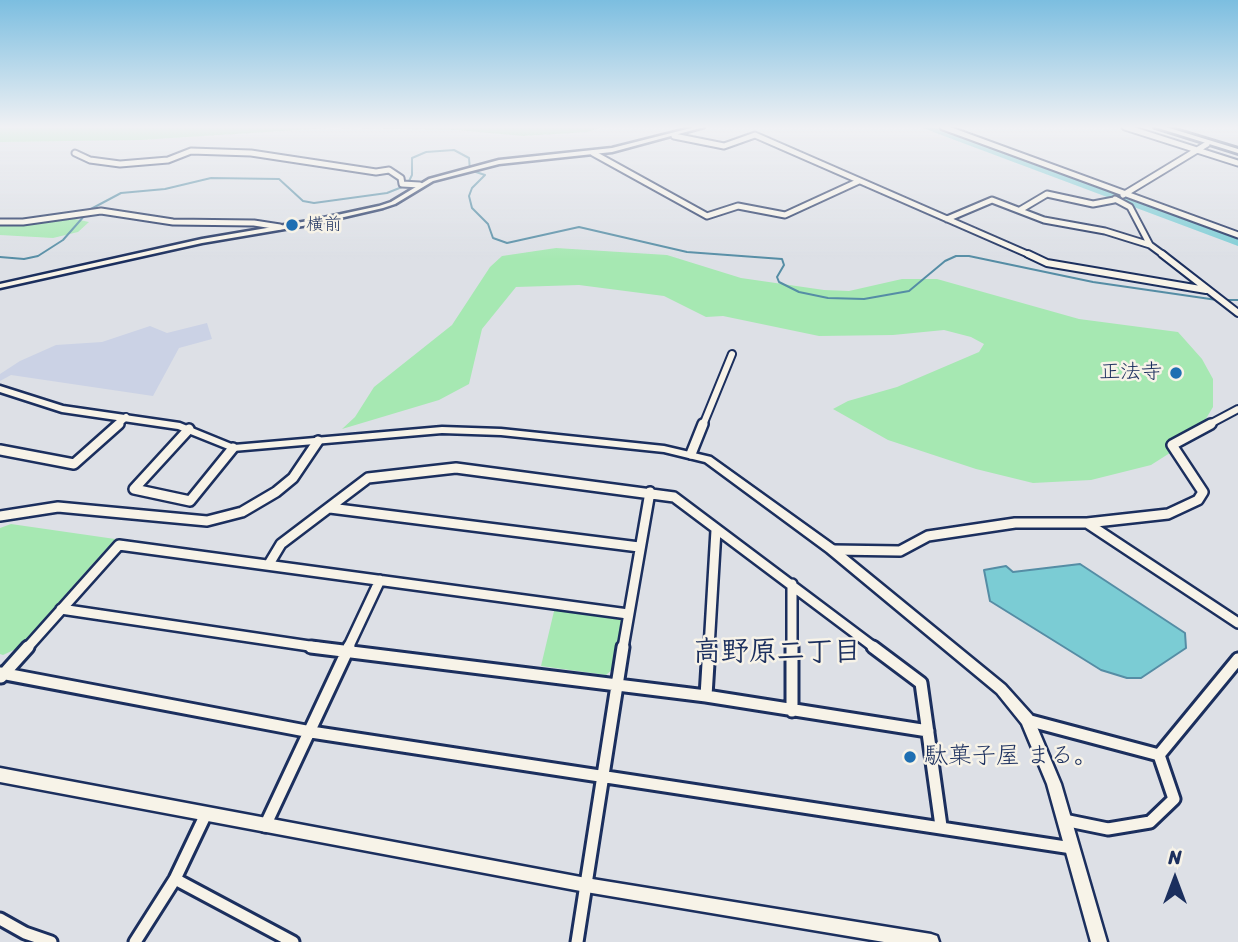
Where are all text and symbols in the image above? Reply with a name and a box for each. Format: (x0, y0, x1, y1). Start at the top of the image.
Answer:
place label: 横前 (306, 214, 342, 236)
marker: 横前 (284, 217, 300, 233)
place label: 正法寺 (1099, 360, 1162, 386)
marker: 正法寺 (1168, 365, 1184, 381)
district label: 高野原二丁目 (693, 636, 861, 670)
place label: 駄菓子屋 まる。 (924, 743, 1097, 771)
marker: 駄菓子屋 まる。 (902, 749, 918, 765)
text: N (1168, 841, 1182, 874)
north arrow (1140, 844, 1210, 914)

